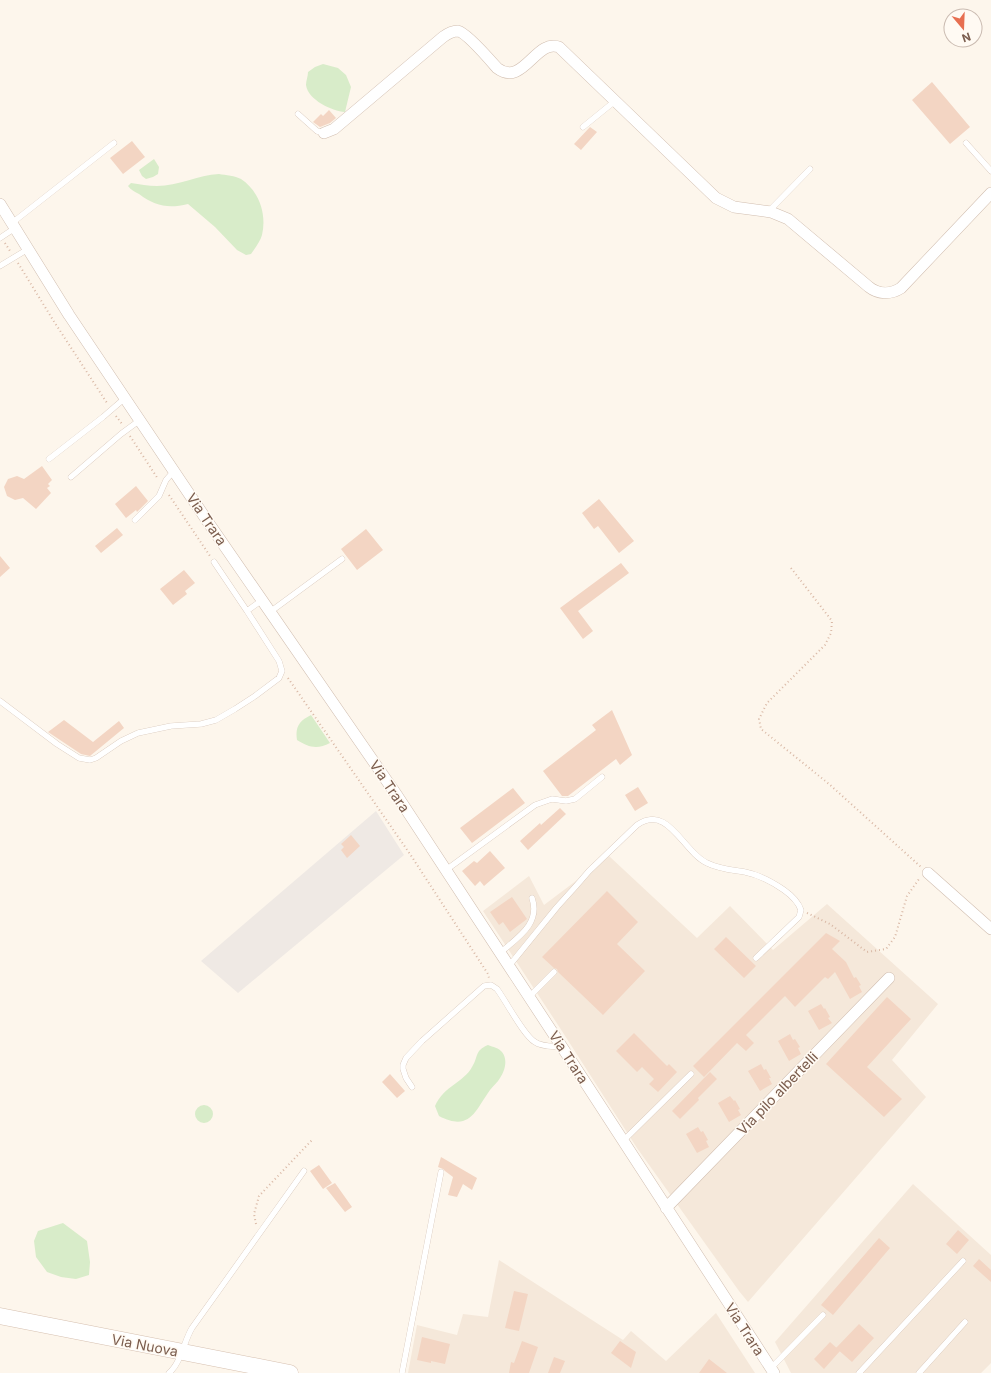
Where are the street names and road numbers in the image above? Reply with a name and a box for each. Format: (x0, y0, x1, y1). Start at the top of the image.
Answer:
street label: Via Trara (183, 490, 231, 548)
street label: Via Trara (366, 757, 414, 815)
street label: Via Trara (546, 1027, 592, 1087)
street label: Via pilo albertelli (733, 1048, 821, 1138)
street label: Via Trara (722, 1299, 768, 1359)
street label: Via Nuova (110, 1330, 180, 1360)

